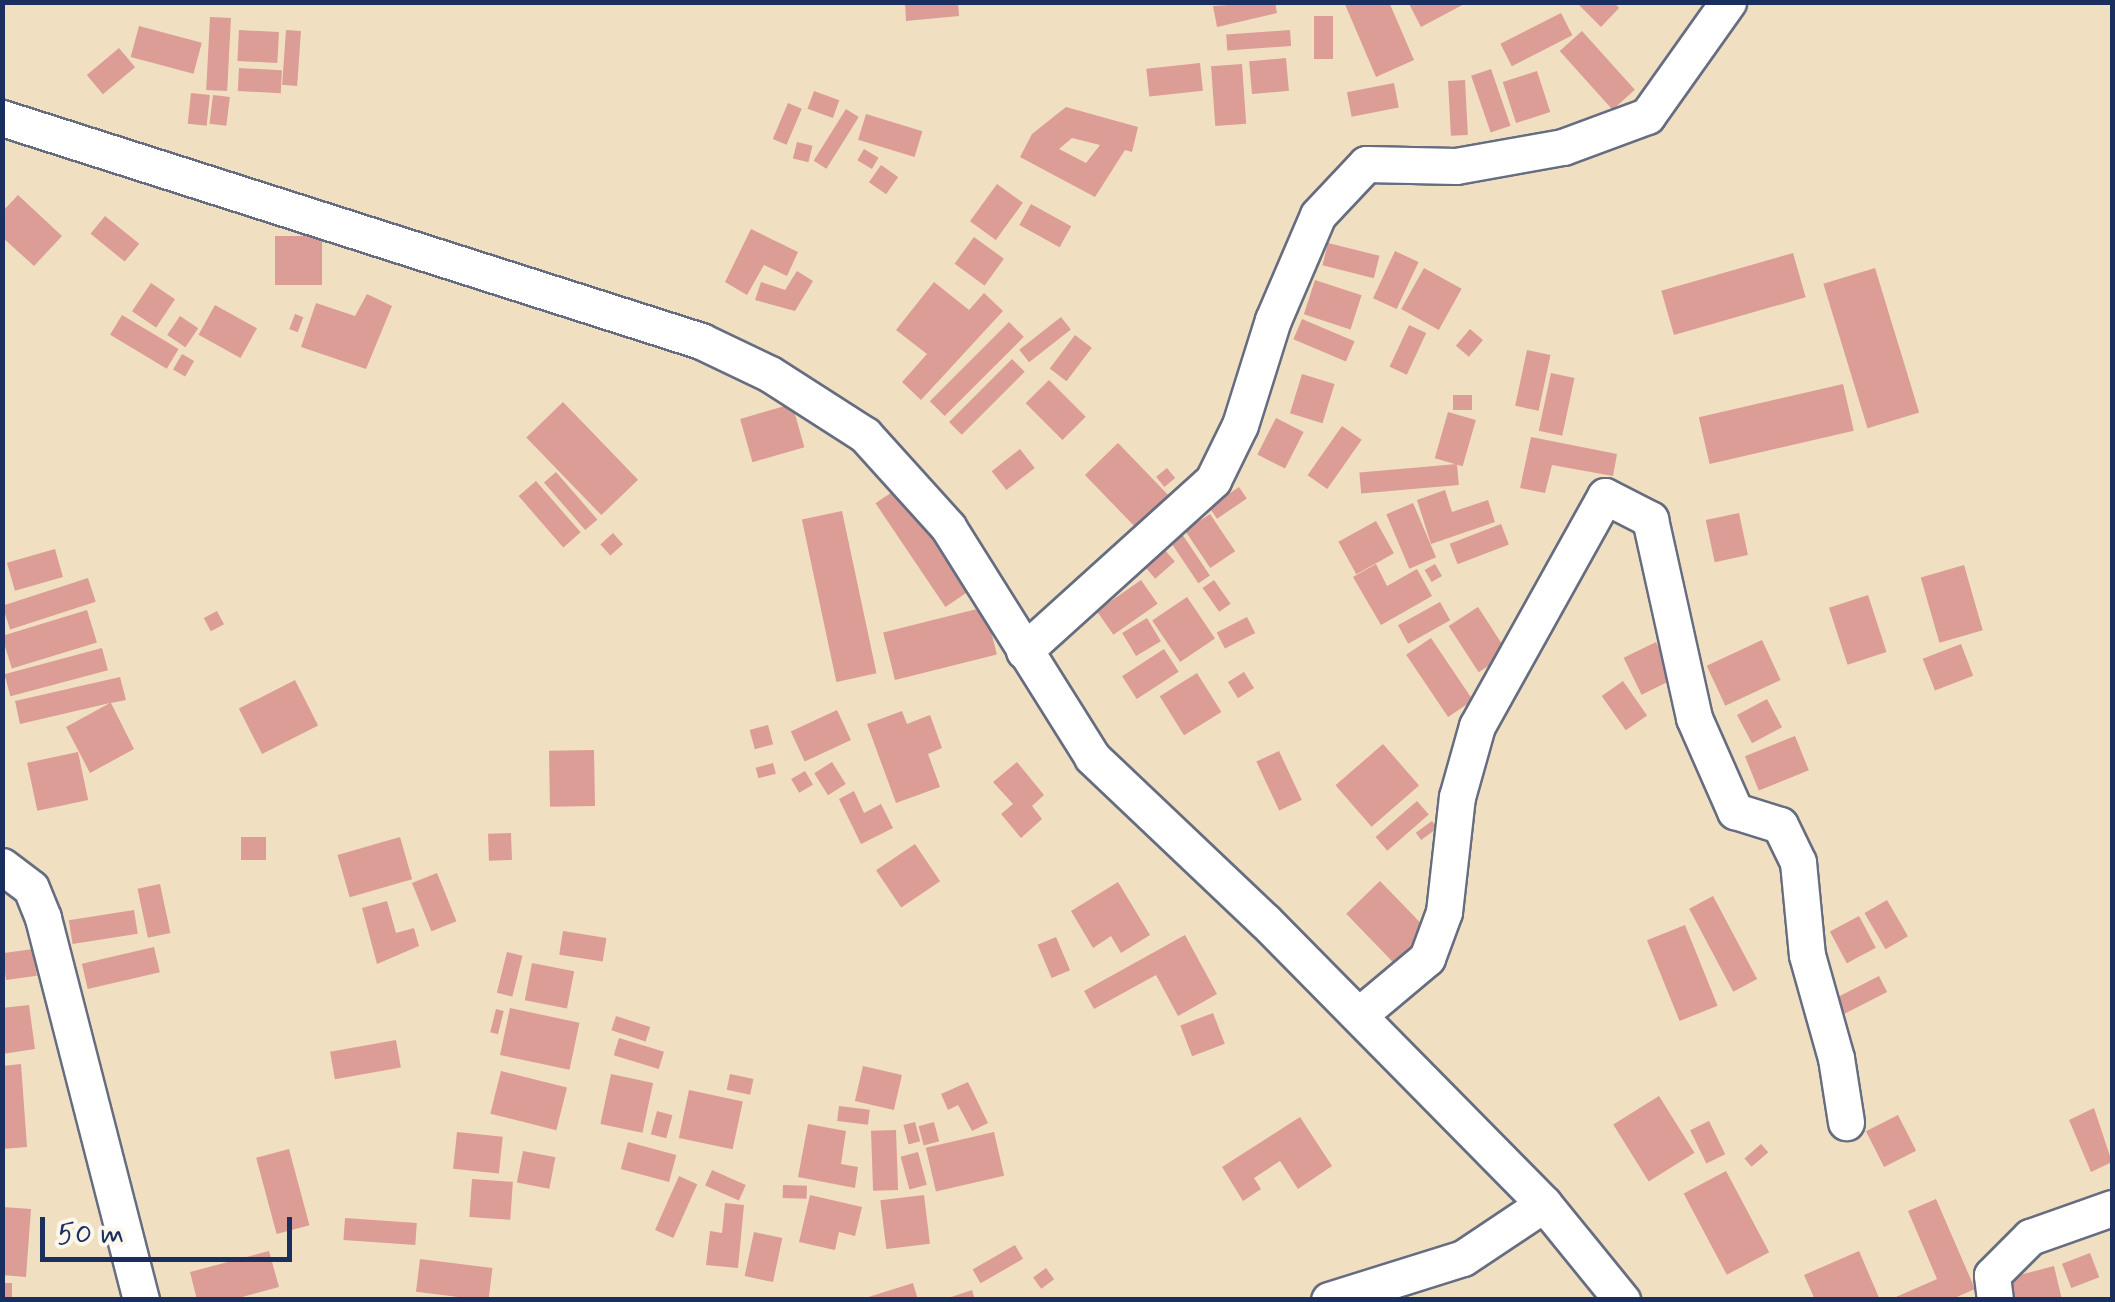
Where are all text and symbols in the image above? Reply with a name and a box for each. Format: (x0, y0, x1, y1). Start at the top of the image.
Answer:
scale bar (45, 1197, 298, 1259)
text: 50 m (57, 1215, 124, 1254)

